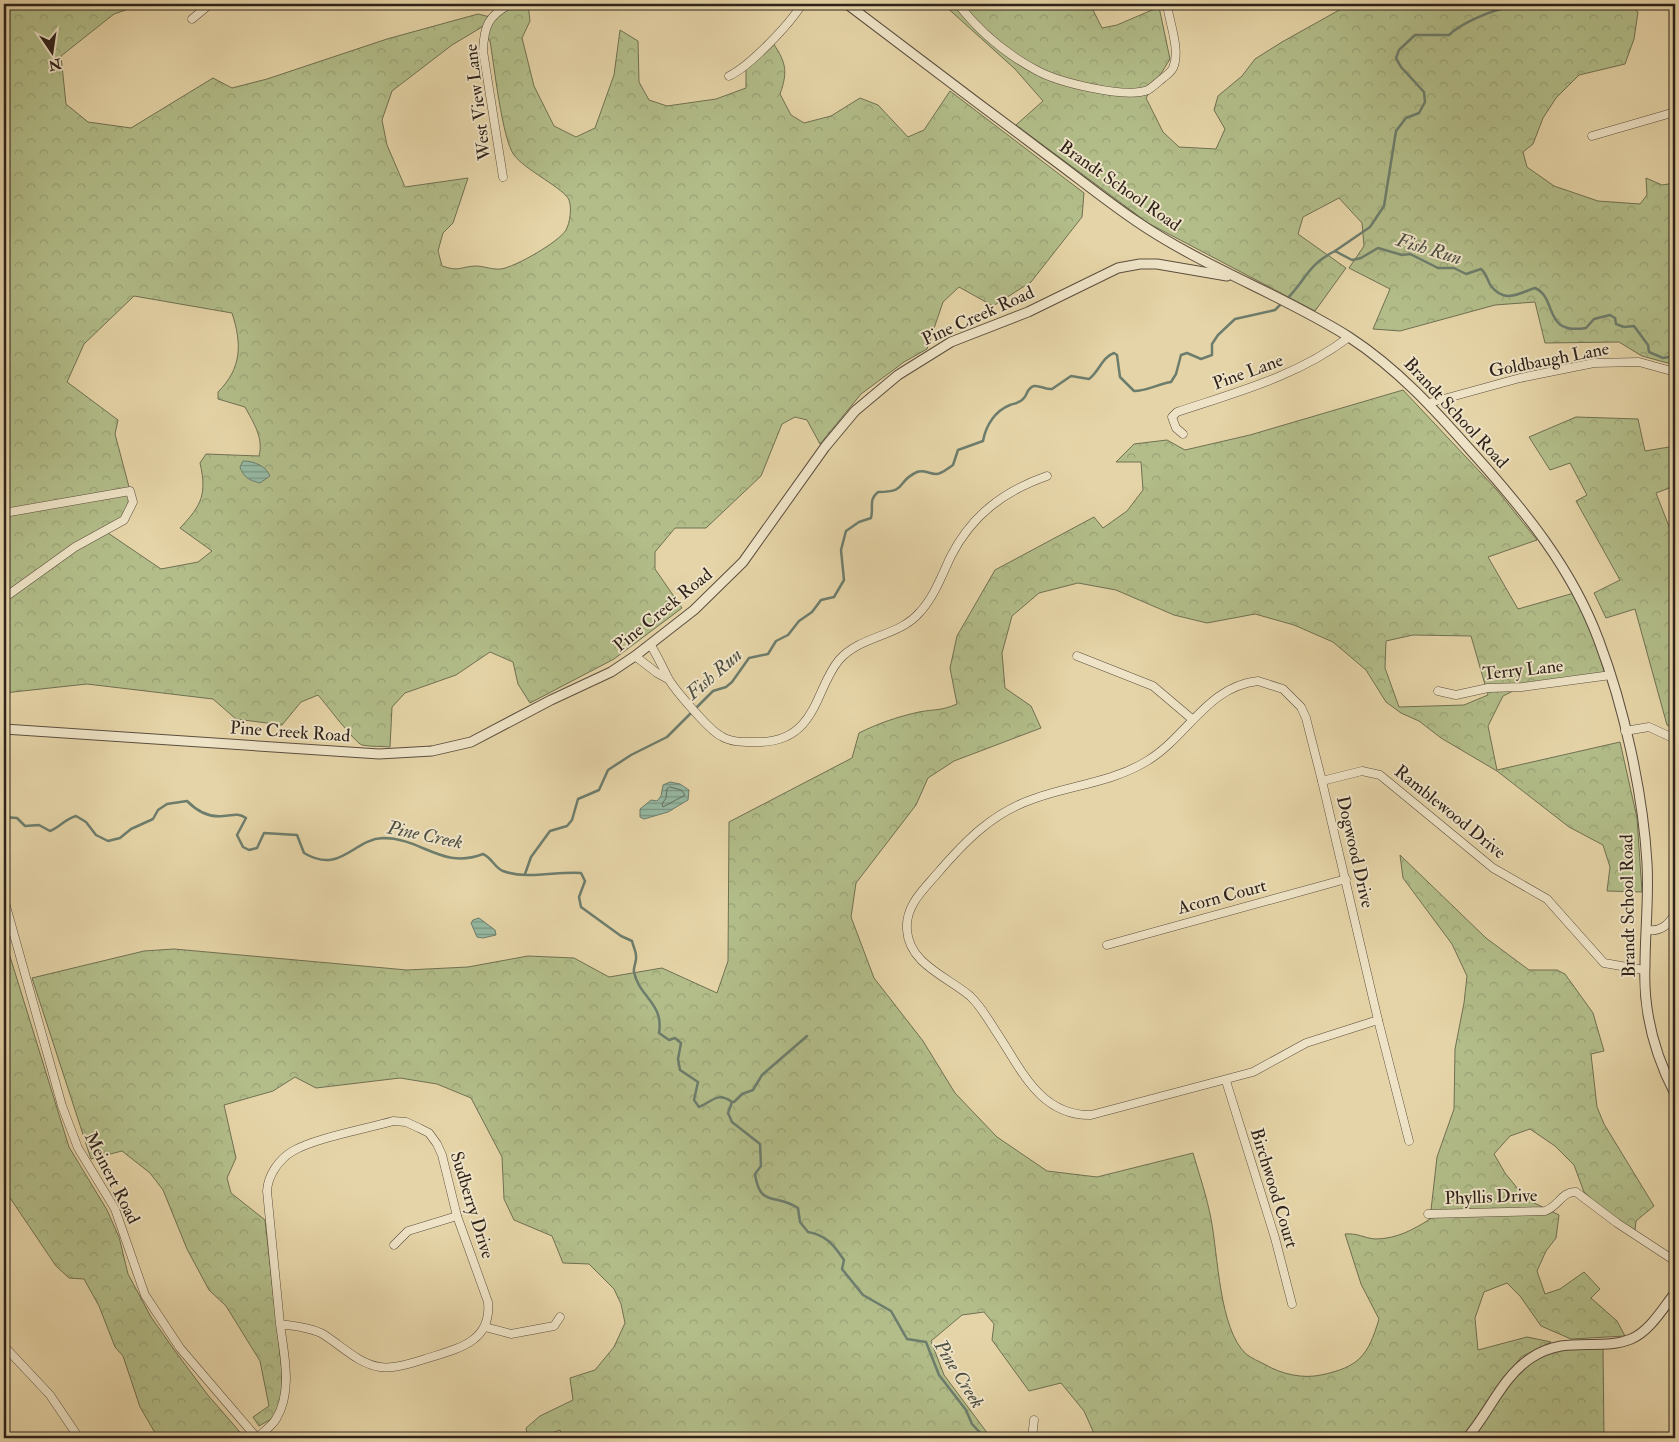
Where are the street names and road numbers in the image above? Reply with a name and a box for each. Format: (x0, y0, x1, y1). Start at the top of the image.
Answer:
street label: West View Lane (459, 42, 497, 162)
street label: Brandt School Road (1055, 135, 1185, 237)
street label: Pine Creek Road (918, 281, 1038, 351)
street label: Goldbaugh Lane (1487, 337, 1612, 383)
street label: Pine Lane (1210, 349, 1287, 395)
street label: Brandt School Road (1399, 353, 1513, 473)
street label: Pine Creek Road (609, 563, 717, 657)
street label: Terry Lane (1482, 654, 1565, 686)
street label: Pine Creek Road (229, 716, 351, 748)
street label: Ramblewood Drive (1389, 760, 1511, 864)
street label: Dogwood Drive (1331, 794, 1379, 911)
street label: Brandt School Road (1615, 834, 1641, 978)
street label: Acorn Court (1174, 874, 1269, 920)
street label: Birchwood Court (1245, 1125, 1303, 1251)
street label: Meinert Road (79, 1128, 145, 1228)
street label: Sudberry Drive (445, 1149, 499, 1262)
street label: Phyllis Drive (1444, 1184, 1538, 1210)

